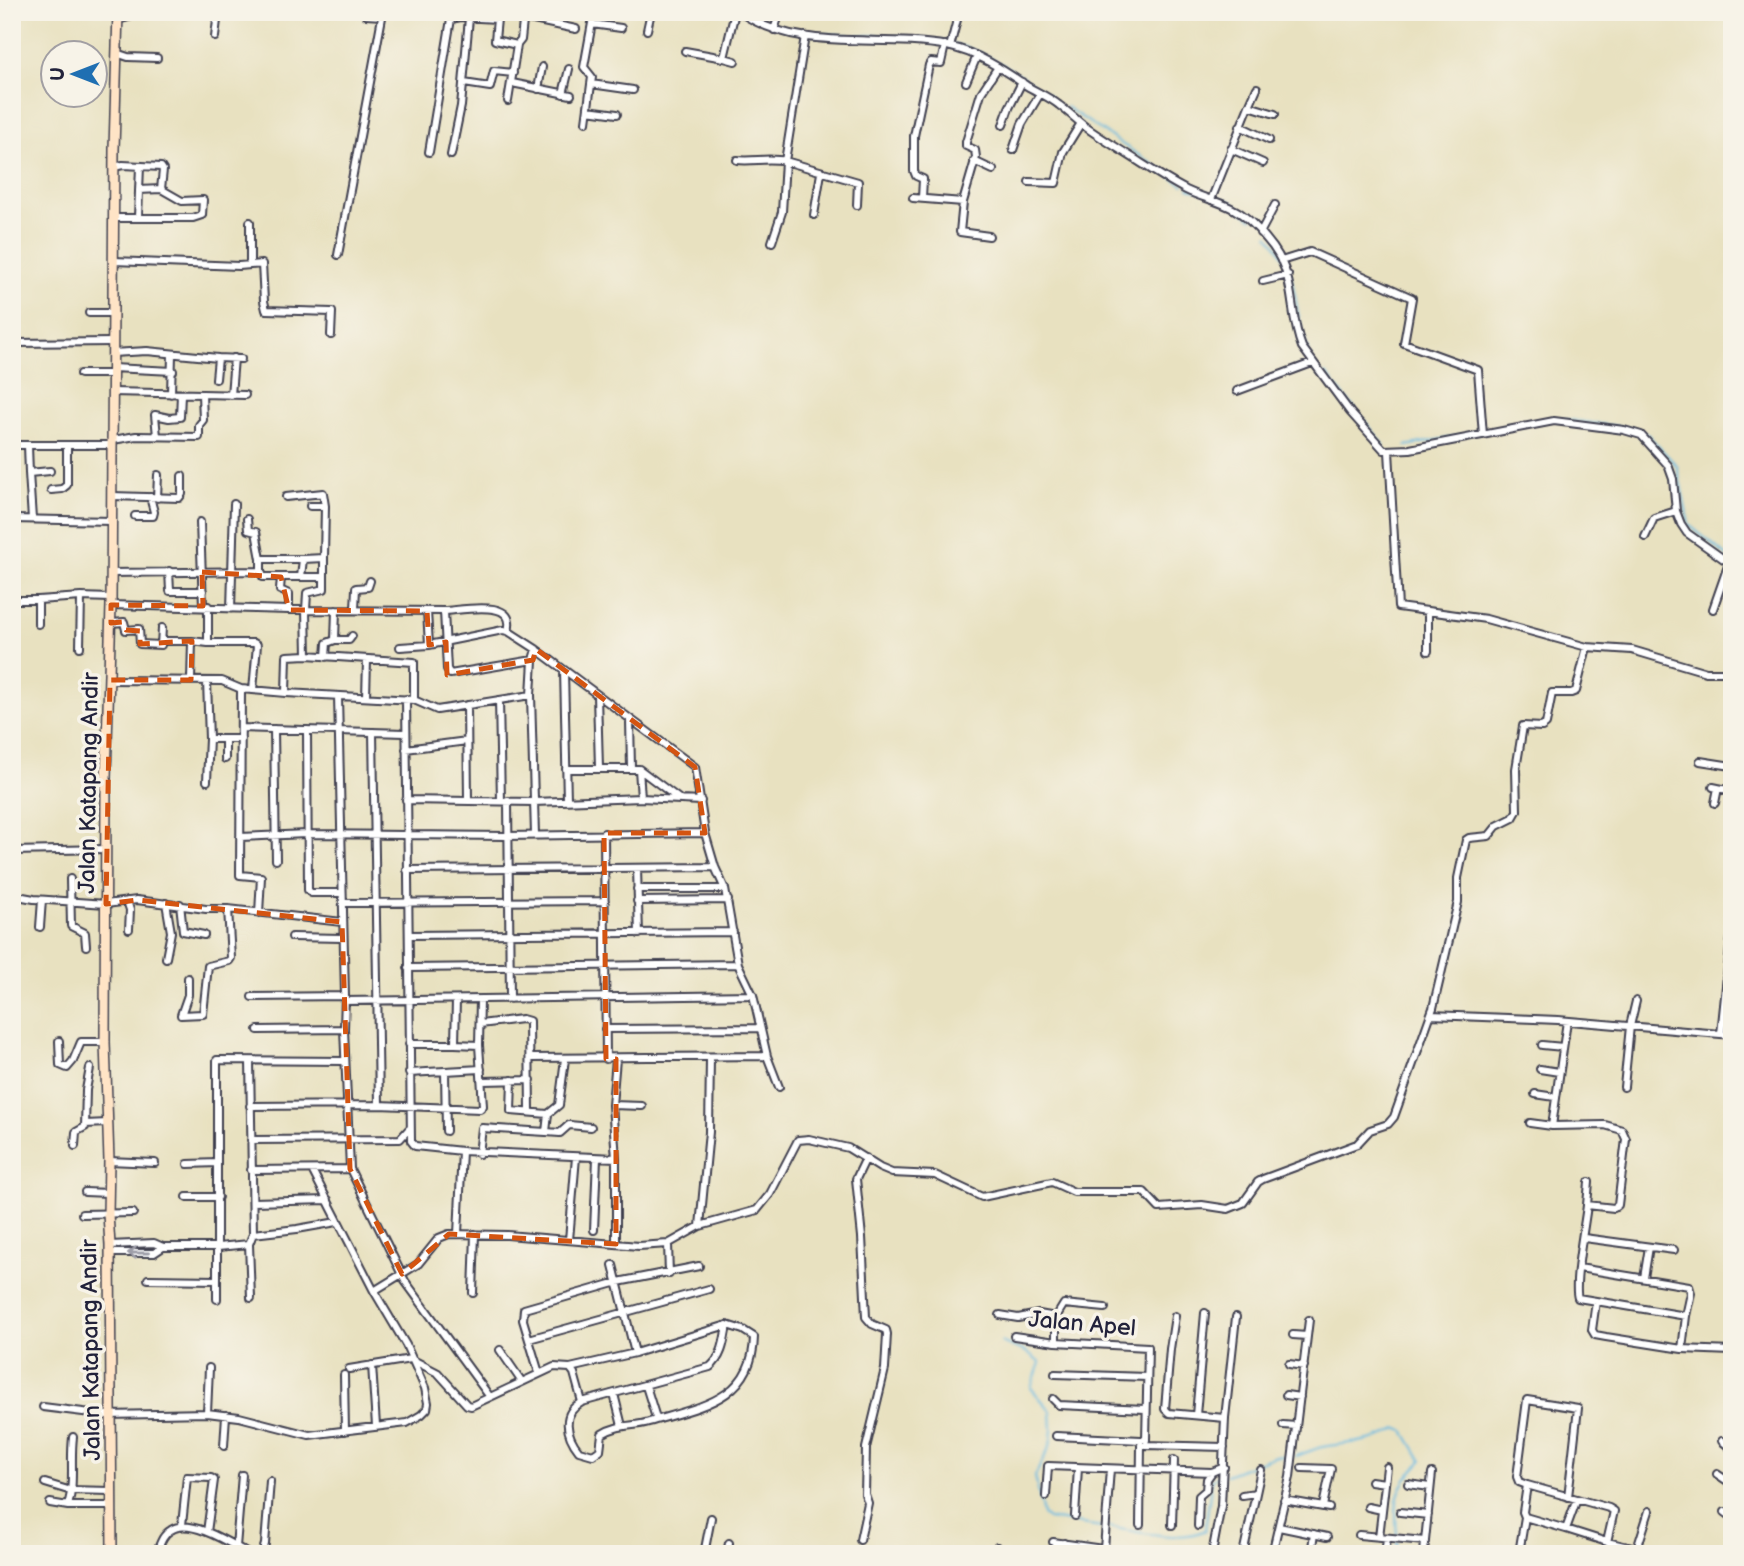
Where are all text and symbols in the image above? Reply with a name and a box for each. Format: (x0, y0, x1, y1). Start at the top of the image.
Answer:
north arrow (38, 38, 108, 108)
text: U (47, 67, 70, 81)
street label: Jalan Katapang Andir (73, 671, 105, 894)
street label: Jalan Katapang Andir (75, 1238, 107, 1461)
one-way arrow (127, 1246, 150, 1260)
street label: Jalan Apel (1027, 1305, 1137, 1343)

